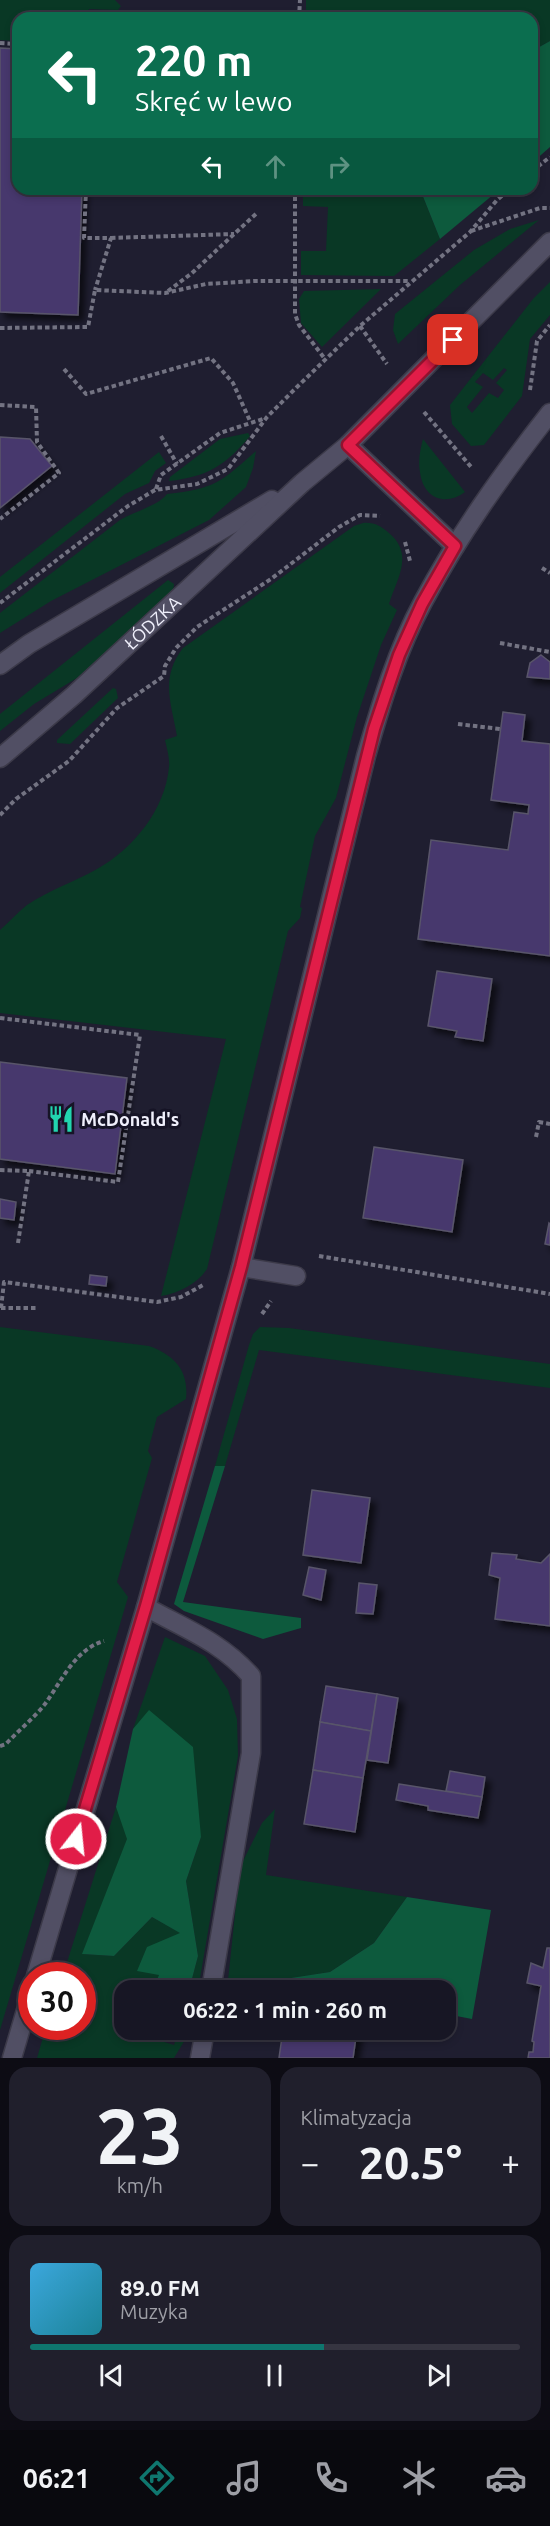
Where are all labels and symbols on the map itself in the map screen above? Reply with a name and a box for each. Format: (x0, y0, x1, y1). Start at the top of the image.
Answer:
pin (427, 314, 478, 365)
street label: ŁÓDZKA (120, 591, 185, 653)
restaurant icon: McDonald's (46, 1104, 76, 1134)
place label: McDonald's (81, 1109, 179, 1129)
position arrow (44, 1807, 108, 1871)
speed limit sign: 30 (18, 1962, 96, 2040)

